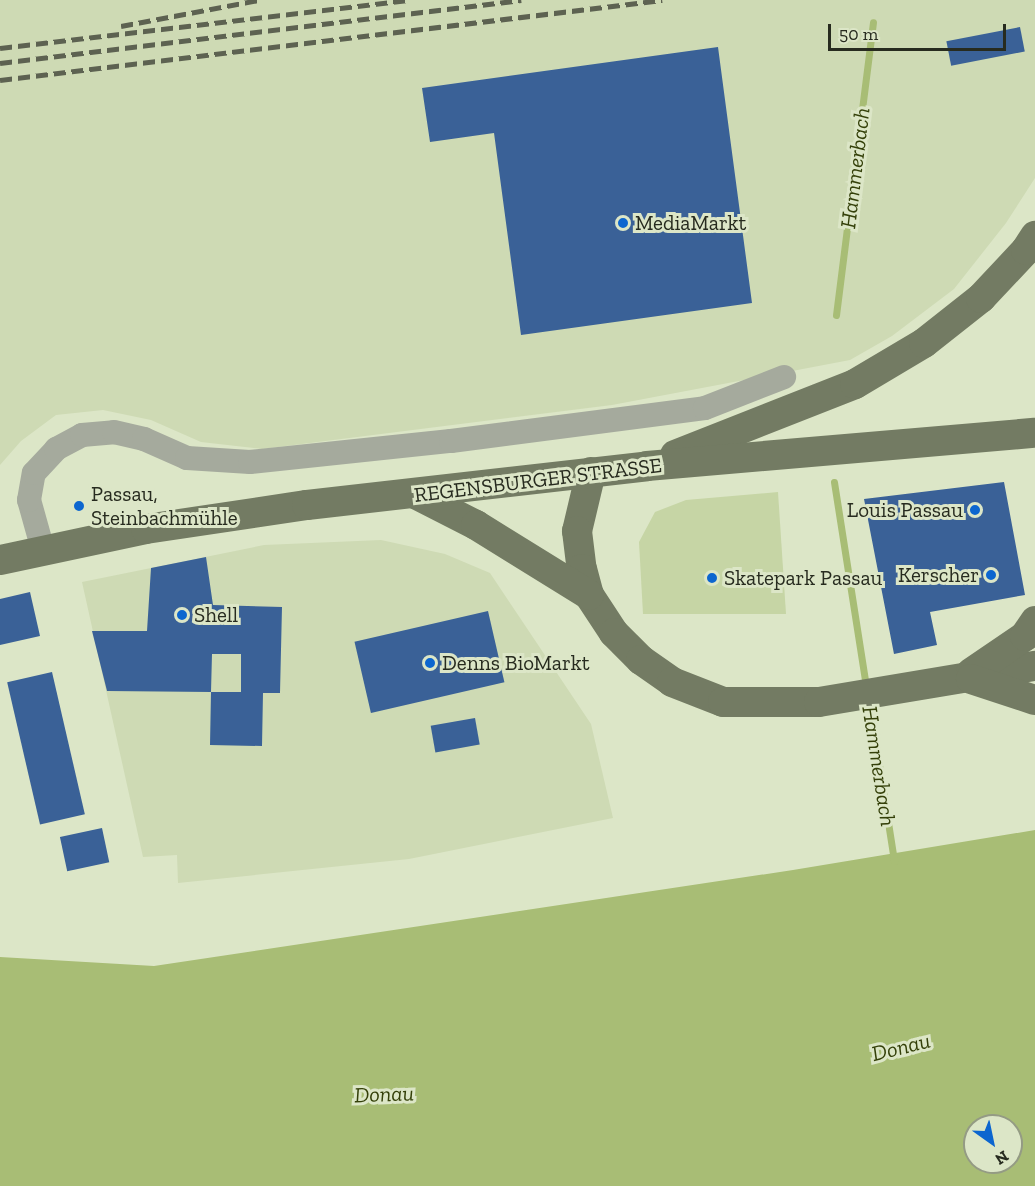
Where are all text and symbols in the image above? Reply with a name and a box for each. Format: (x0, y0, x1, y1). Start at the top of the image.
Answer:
scale bar (831, 12, 1010, 50)
text: 50 m (839, 23, 878, 45)
water label: Hammerbach (834, 106, 876, 230)
place label: MediaMarkt (635, 210, 746, 236)
marker: MediaMarkt (616, 216, 630, 230)
street label: REGENSBURGER STRASSE (413, 452, 663, 508)
place label: Passau, Steinbachmühle (91, 481, 238, 531)
place label: Louis Passau (847, 497, 963, 523)
marker: Passau, Steinbachmühle (72, 499, 86, 513)
marker: Louis Passau (968, 503, 982, 517)
place label: Kerscher (898, 562, 979, 588)
place label: Skatepark Passau (724, 565, 882, 591)
marker: Kerscher (984, 568, 998, 582)
marker: Skatepark Passau (705, 571, 719, 585)
place label: Shell (194, 602, 238, 628)
marker: Shell (175, 608, 189, 622)
place label: Denns BioMarkt (442, 650, 589, 676)
marker: Denns BioMarkt (423, 656, 437, 670)
water label: Hammerbach (856, 704, 902, 828)
water label: Donau (869, 1027, 933, 1067)
water label: Donau (354, 1080, 414, 1108)
north arrow (963, 1114, 1023, 1174)
text: N (992, 1147, 1012, 1169)

